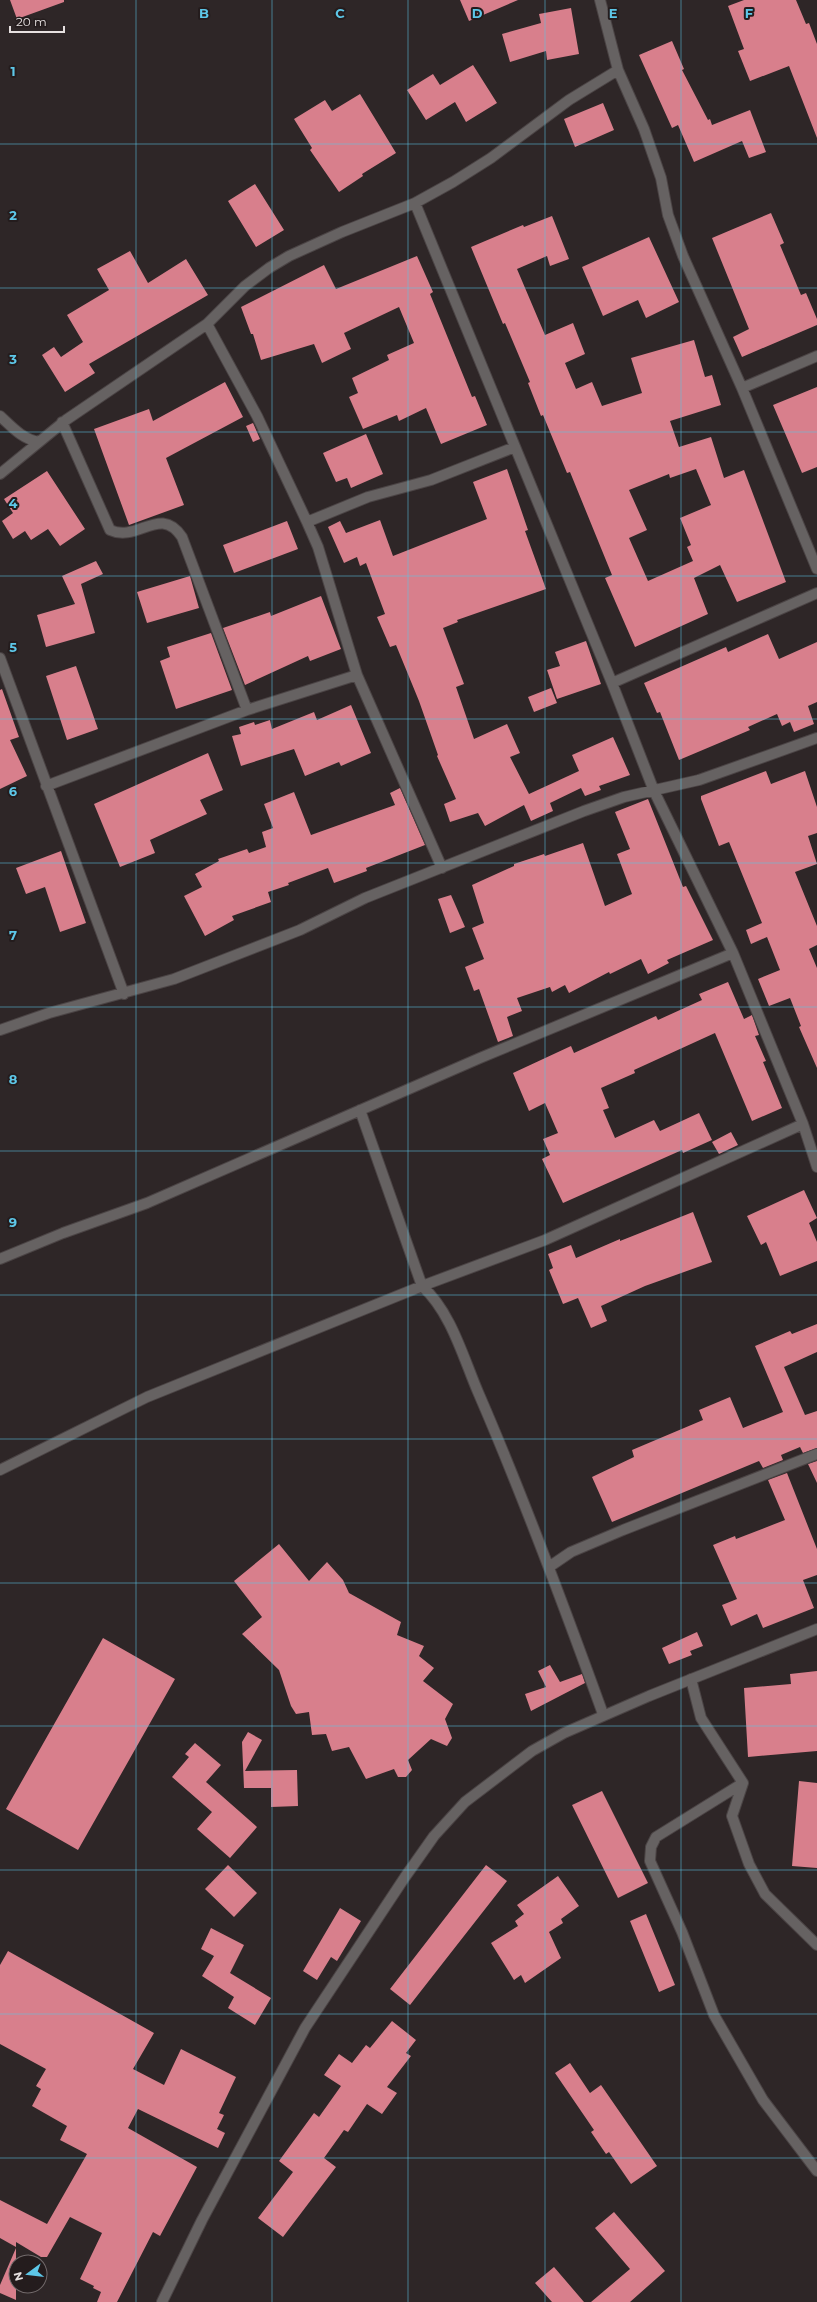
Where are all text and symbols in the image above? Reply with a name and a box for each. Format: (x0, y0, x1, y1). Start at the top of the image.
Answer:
text: B (199, 5, 209, 21)
text: C (335, 5, 345, 21)
text: D (472, 5, 483, 21)
text: E (609, 5, 618, 21)
text: F (745, 5, 753, 21)
scale bar (10, 8, 64, 34)
text: 20 m (16, 14, 47, 29)
text: 1 (10, 63, 16, 79)
text: 2 (9, 207, 17, 223)
text: 3 (8, 351, 17, 367)
text: 4 (9, 495, 18, 511)
text: 5 (9, 639, 17, 655)
text: 6 (9, 783, 18, 799)
text: 7 (9, 927, 17, 943)
text: 8 (9, 1071, 18, 1087)
text: 9 (9, 1214, 17, 1230)
north arrow (8, 2254, 48, 2294)
text: N (10, 2270, 26, 2283)

